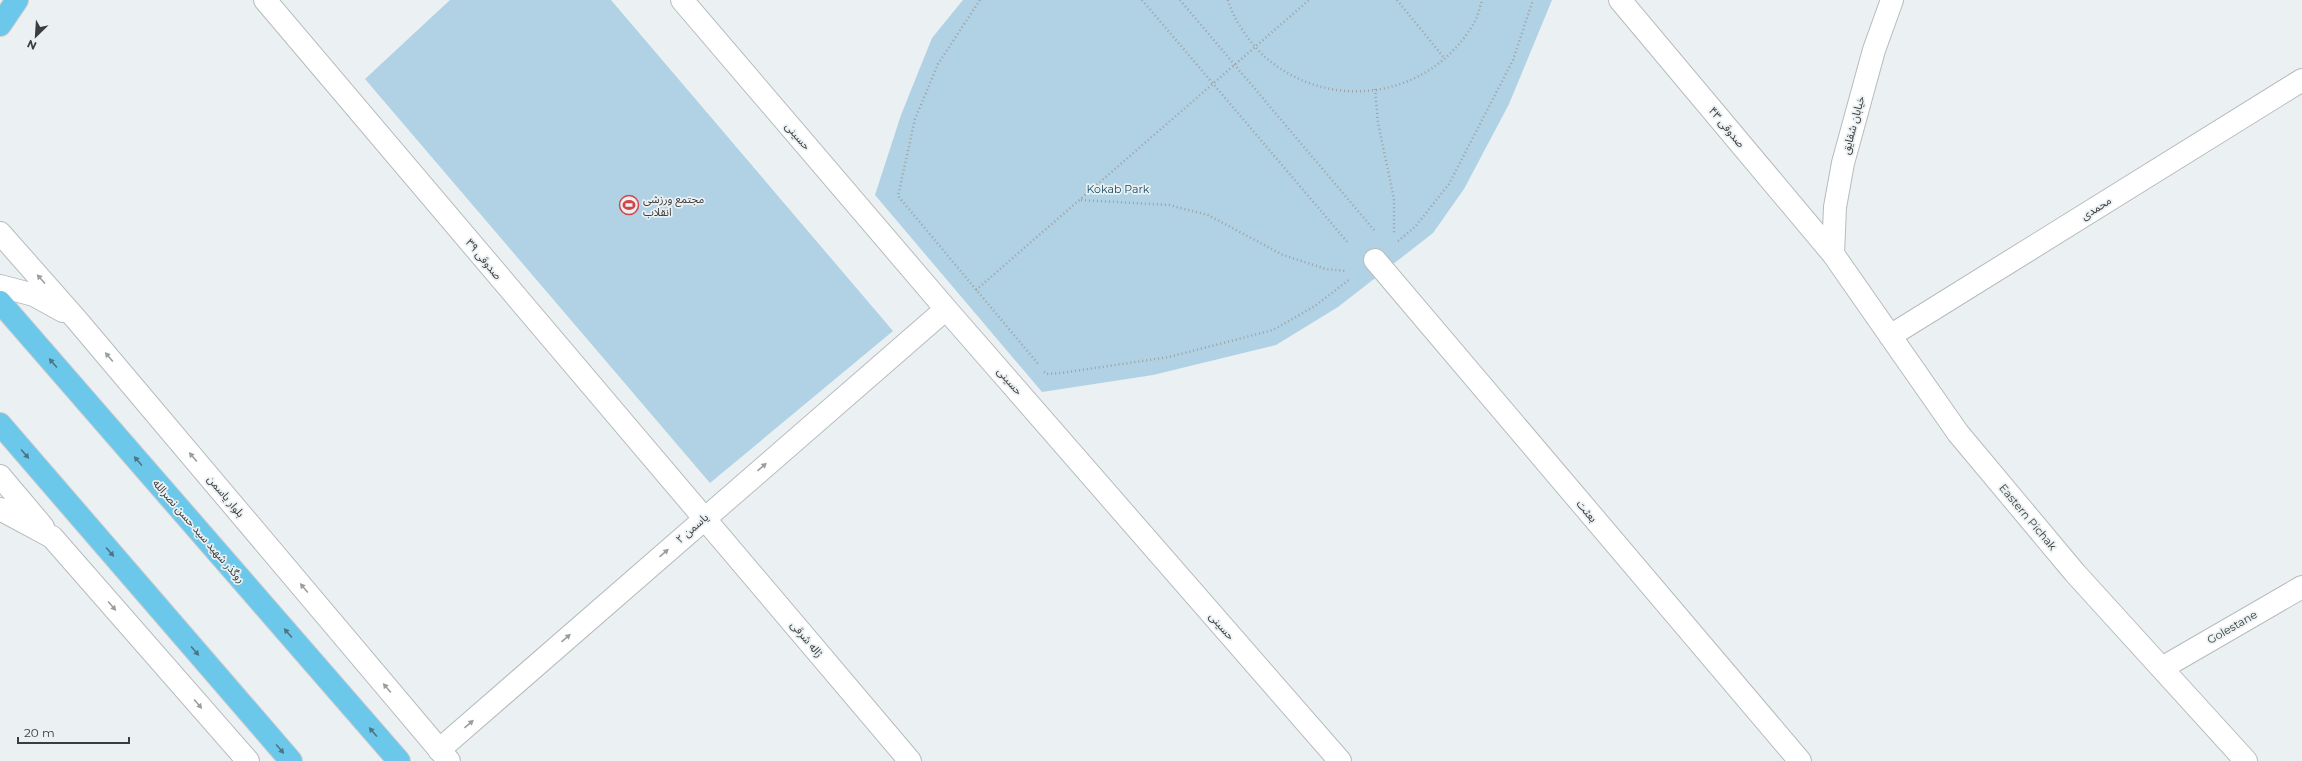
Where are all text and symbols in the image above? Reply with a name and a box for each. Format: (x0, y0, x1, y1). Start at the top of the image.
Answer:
north arrow (16, 16, 56, 56)
text: N (25, 37, 39, 53)
street label: خیابان شقایق (1838, 94, 1868, 156)
street label: صدوقی ۴۳ (1706, 104, 1748, 150)
street label: حسینی (782, 119, 814, 153)
park label: Kokab Park (1087, 182, 1150, 196)
place label: مجتمع ورزشی انقلاب (643, 192, 705, 219)
street label: محمدی (2078, 193, 2114, 223)
sports icon: مجتمع ورزشی انقلاب (618, 194, 640, 216)
street label: صدوقی ۳۹ (463, 236, 505, 282)
one-way arrow (37, 274, 46, 284)
one-way arrow (105, 353, 114, 362)
one-way arrow (49, 358, 58, 368)
street label: حسینی (994, 364, 1026, 398)
one-way arrow (21, 449, 30, 459)
one-way arrow (188, 451, 197, 462)
one-way arrow (134, 456, 143, 467)
one-way arrow (757, 463, 768, 472)
street label: بلوار یاسمن (204, 472, 248, 520)
street label: روگذر شهید سید حسن نصرالله (150, 476, 248, 586)
street label: Eastern Pichak (1996, 481, 2060, 553)
street label: بعثت (1574, 497, 1600, 525)
street label: یاسمن ۲ (673, 510, 711, 546)
one-way arrow (106, 547, 115, 558)
one-way arrow (659, 548, 669, 557)
one-way arrow (299, 583, 308, 594)
one-way arrow (108, 601, 117, 612)
street label: Golestane (2205, 607, 2260, 647)
street label: حسینی (1206, 609, 1238, 643)
street label: ژاله شرقی (788, 618, 826, 660)
one-way arrow (284, 629, 293, 638)
one-way arrow (561, 634, 572, 643)
one-way arrow (191, 645, 200, 656)
one-way arrow (383, 682, 392, 693)
one-way arrow (193, 699, 203, 709)
scale bar (18, 719, 129, 745)
one-way arrow (464, 720, 473, 729)
text: 20 m (24, 725, 55, 740)
one-way arrow (369, 726, 378, 737)
one-way arrow (276, 744, 285, 754)

